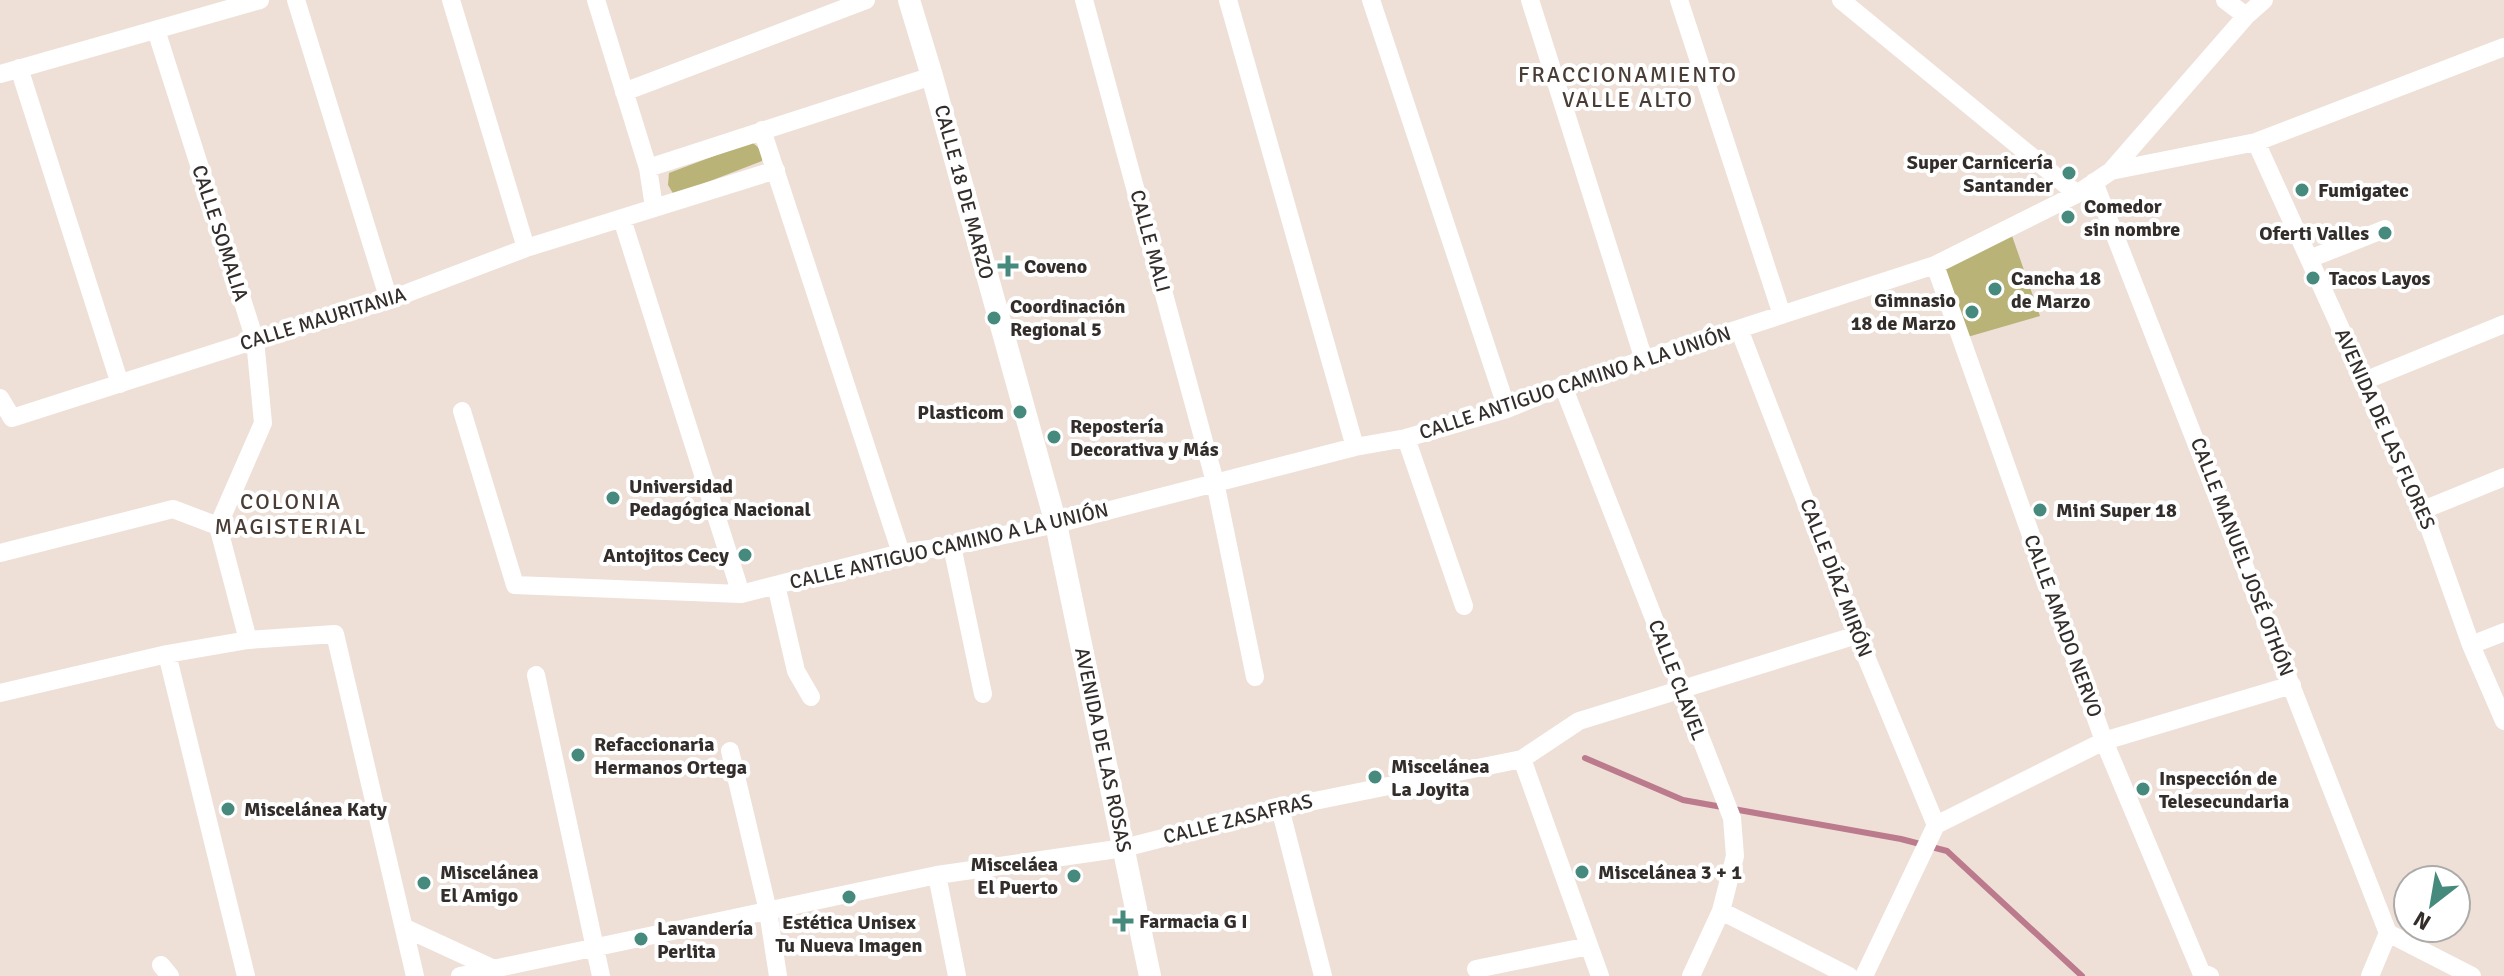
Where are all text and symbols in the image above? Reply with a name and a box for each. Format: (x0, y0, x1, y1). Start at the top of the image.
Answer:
district label: FRACCIONAMIENTO VALLE ALTO (1518, 61, 1738, 113)
street label: CALLE 18 DE MARZO (929, 102, 999, 282)
place label: Super Carnicería Santander (1907, 150, 2053, 198)
street label: CALLE SOMALIA (186, 162, 254, 304)
marker: Super Carnicería Santander (2060, 164, 2078, 182)
place label: Fumigatec (2318, 178, 2409, 203)
marker: Fumigatec (2293, 181, 2311, 199)
street label: CALLE MALI (1124, 187, 1176, 295)
place label: Comedor sin nombre (2084, 194, 2180, 242)
marker: Comedor sin nombre (2059, 208, 2077, 226)
place label: Oferti Valles (2259, 221, 2369, 246)
marker: Oferti Valles (2376, 224, 2394, 242)
place label: Coveno (1024, 254, 1087, 279)
marker: Coveno (999, 257, 1017, 275)
place label: Cancha 18 de Marzo (2011, 266, 2101, 314)
place label: Tacos Layos (2329, 266, 2431, 291)
marker: Tacos Layos (2304, 269, 2322, 287)
marker: Cancha 18 de Marzo (1986, 280, 2004, 298)
street label: CALLE MAURITANIA (237, 282, 409, 356)
place label: Gimnasio 18 de Marzo (1851, 288, 1956, 336)
place label: Coordinación Regional 5 (1010, 294, 1126, 342)
marker: Gimnasio 18 de Marzo (1963, 303, 1981, 321)
marker: Coordinación Regional 5 (985, 309, 1003, 327)
street label: CALLE ANTIGUO CAMINO A LA UNIÓN (1416, 321, 1734, 445)
street label: AVENIDA DE LAS FLORES (2329, 325, 2441, 533)
place label: Plasticom (917, 400, 1004, 425)
marker: Plasticom (1011, 403, 1029, 421)
place label: Repostería Decorativa y Más (1070, 414, 1219, 462)
marker: Repostería Decorativa y Más (1045, 428, 1063, 446)
street label: CALLE MANUEL JOSÉ OTHÓN (2185, 434, 2299, 680)
place label: Universidad Pedagógica Nacional (629, 474, 811, 522)
district label: COLONIA MAGISTERIAL (215, 488, 367, 540)
marker: Universidad Pedagógica Nacional (604, 489, 622, 507)
street label: CALLE DÍAZ MIRÓN (1794, 495, 1878, 661)
street label: CALLE ANTIGUO CAMINO A LA UNIÓN (787, 497, 1111, 595)
place label: Mini Super 18 (2056, 498, 2177, 523)
marker: Mini Super 18 (2031, 501, 2049, 519)
street label: CALLE AMADO NERVO (2018, 531, 2108, 721)
place label: Antojitos Cecy (603, 543, 729, 568)
marker: Antojitos Cecy (736, 546, 754, 564)
street label: CALLE CLAVEL (1643, 616, 1711, 744)
street label: AVENIDA DE LAS ROSAS (1069, 645, 1137, 855)
place label: Refaccionaria Hermanos Ortega (594, 732, 747, 780)
marker: Refaccionaria Hermanos Ortega (569, 746, 587, 764)
place label: Miscelánea La Joyita (1391, 754, 1489, 802)
place label: Inspección de Telesecundaria (2159, 766, 2289, 814)
marker: Miscelánea La Joyita (1366, 768, 1384, 786)
marker: Inspección de Telesecundaria (2134, 780, 2152, 798)
street label: CALLE ZASAFRAS (1161, 788, 1315, 850)
place label: Miscelánea Katy (244, 797, 387, 822)
marker: Miscelánea Katy (219, 800, 237, 818)
place label: Misceláea El Puerto (971, 852, 1058, 900)
place label: Miscelánea El Amigo (440, 860, 538, 908)
place label: Miscelánea 3 + 1 (1598, 860, 1742, 885)
marker: Miscelánea 3 + 1 (1573, 863, 1591, 881)
north arrow (2392, 864, 2472, 944)
marker: Misceláea El Puerto (1065, 867, 1083, 885)
marker: Miscelánea El Amigo (415, 874, 433, 892)
marker: Estética Unisex Tu Nueva Imagen (840, 888, 858, 906)
text: N (2408, 905, 2435, 936)
place label: Farmacia G I (1139, 909, 1248, 934)
place label: Estética Unisex Tu Nueva Imagen (776, 910, 922, 958)
marker: Farmacia G I (1114, 912, 1132, 930)
place label: Lavandería Perlita (657, 916, 753, 964)
marker: Lavandería Perlita (632, 930, 650, 948)

